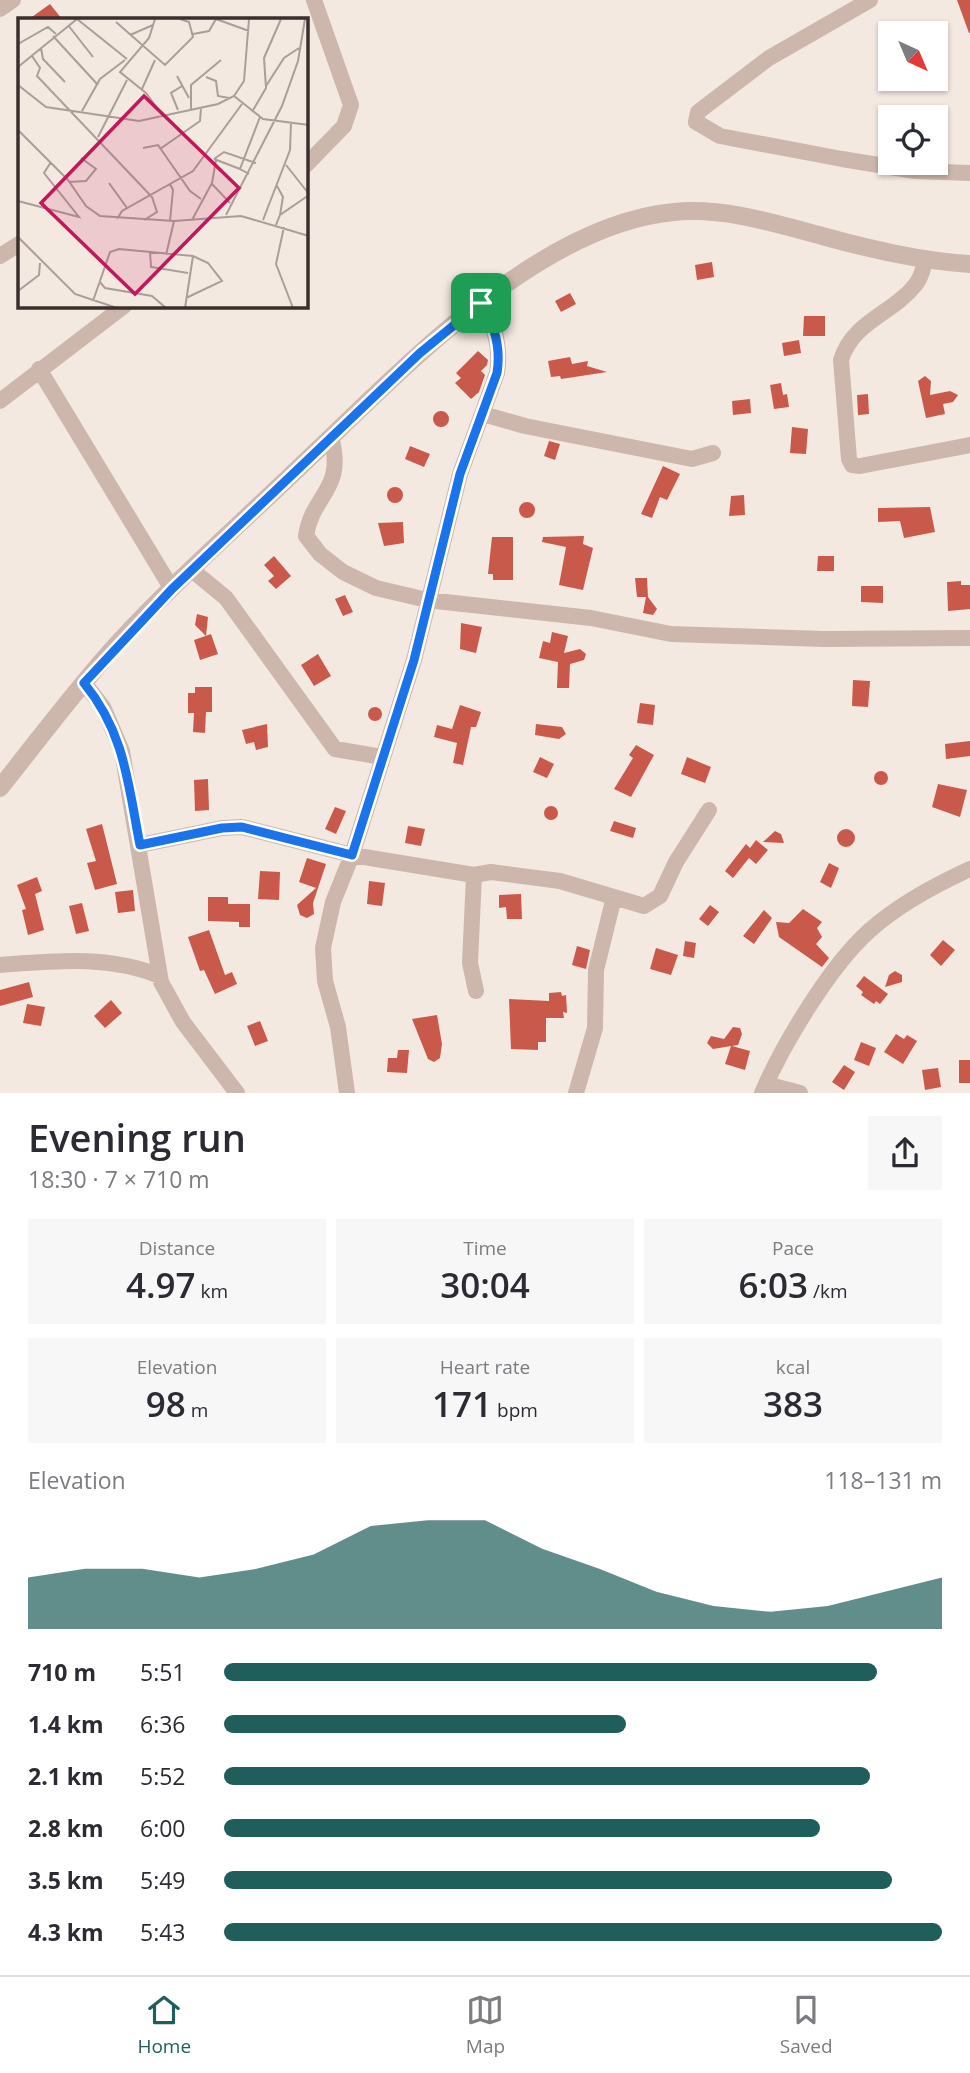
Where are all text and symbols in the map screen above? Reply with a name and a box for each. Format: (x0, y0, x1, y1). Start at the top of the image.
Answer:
inset map (18, 18, 308, 308)
north arrow (878, 21, 948, 91)
map controls (878, 21, 948, 175)
button: locate (878, 105, 948, 175)
pin (451, 273, 511, 333)
icon: arrive (462, 284, 500, 322)
text: Evening run (28, 1111, 246, 1163)
button: share (868, 1116, 942, 1190)
text: 18:30 · 7 × 710 m (28, 1163, 210, 1195)
text: Distance (139, 1235, 215, 1261)
text: Time (463, 1235, 507, 1261)
text: Pace (772, 1235, 814, 1261)
text: 4.97 (126, 1261, 196, 1308)
text: 30:04 (440, 1261, 530, 1308)
text: 6:03 (738, 1261, 808, 1308)
text: km (196, 1278, 228, 1304)
text: /km (808, 1278, 848, 1304)
text: Elevation (137, 1354, 217, 1380)
text: Heart rate (440, 1354, 530, 1380)
text: kcal (776, 1354, 810, 1380)
text: 98 (146, 1380, 186, 1427)
text: 171 (432, 1380, 492, 1427)
text: 383 (763, 1380, 823, 1427)
text: m (186, 1397, 208, 1423)
text: bpm (492, 1397, 538, 1423)
text: Elevation (28, 1464, 126, 1496)
text: 118–131 m (824, 1464, 942, 1496)
text: 710 m (28, 1656, 96, 1688)
text: 5:51 (140, 1656, 186, 1688)
text: 1.4 km (28, 1708, 104, 1740)
text: 6:36 (140, 1708, 186, 1740)
text: 2.1 km (28, 1760, 104, 1792)
text: 5:52 (140, 1760, 186, 1792)
text: 2.8 km (28, 1812, 104, 1844)
text: 6:00 (140, 1812, 186, 1844)
text: 3.5 km (28, 1864, 104, 1896)
text: 5:49 (140, 1864, 186, 1896)
text: 4.3 km (28, 1916, 104, 1948)
text: 5:43 (140, 1916, 186, 1948)
tab: Home (137, 1991, 191, 2059)
tab: Map (466, 1991, 505, 2059)
tab: Saved (780, 1991, 833, 2059)

